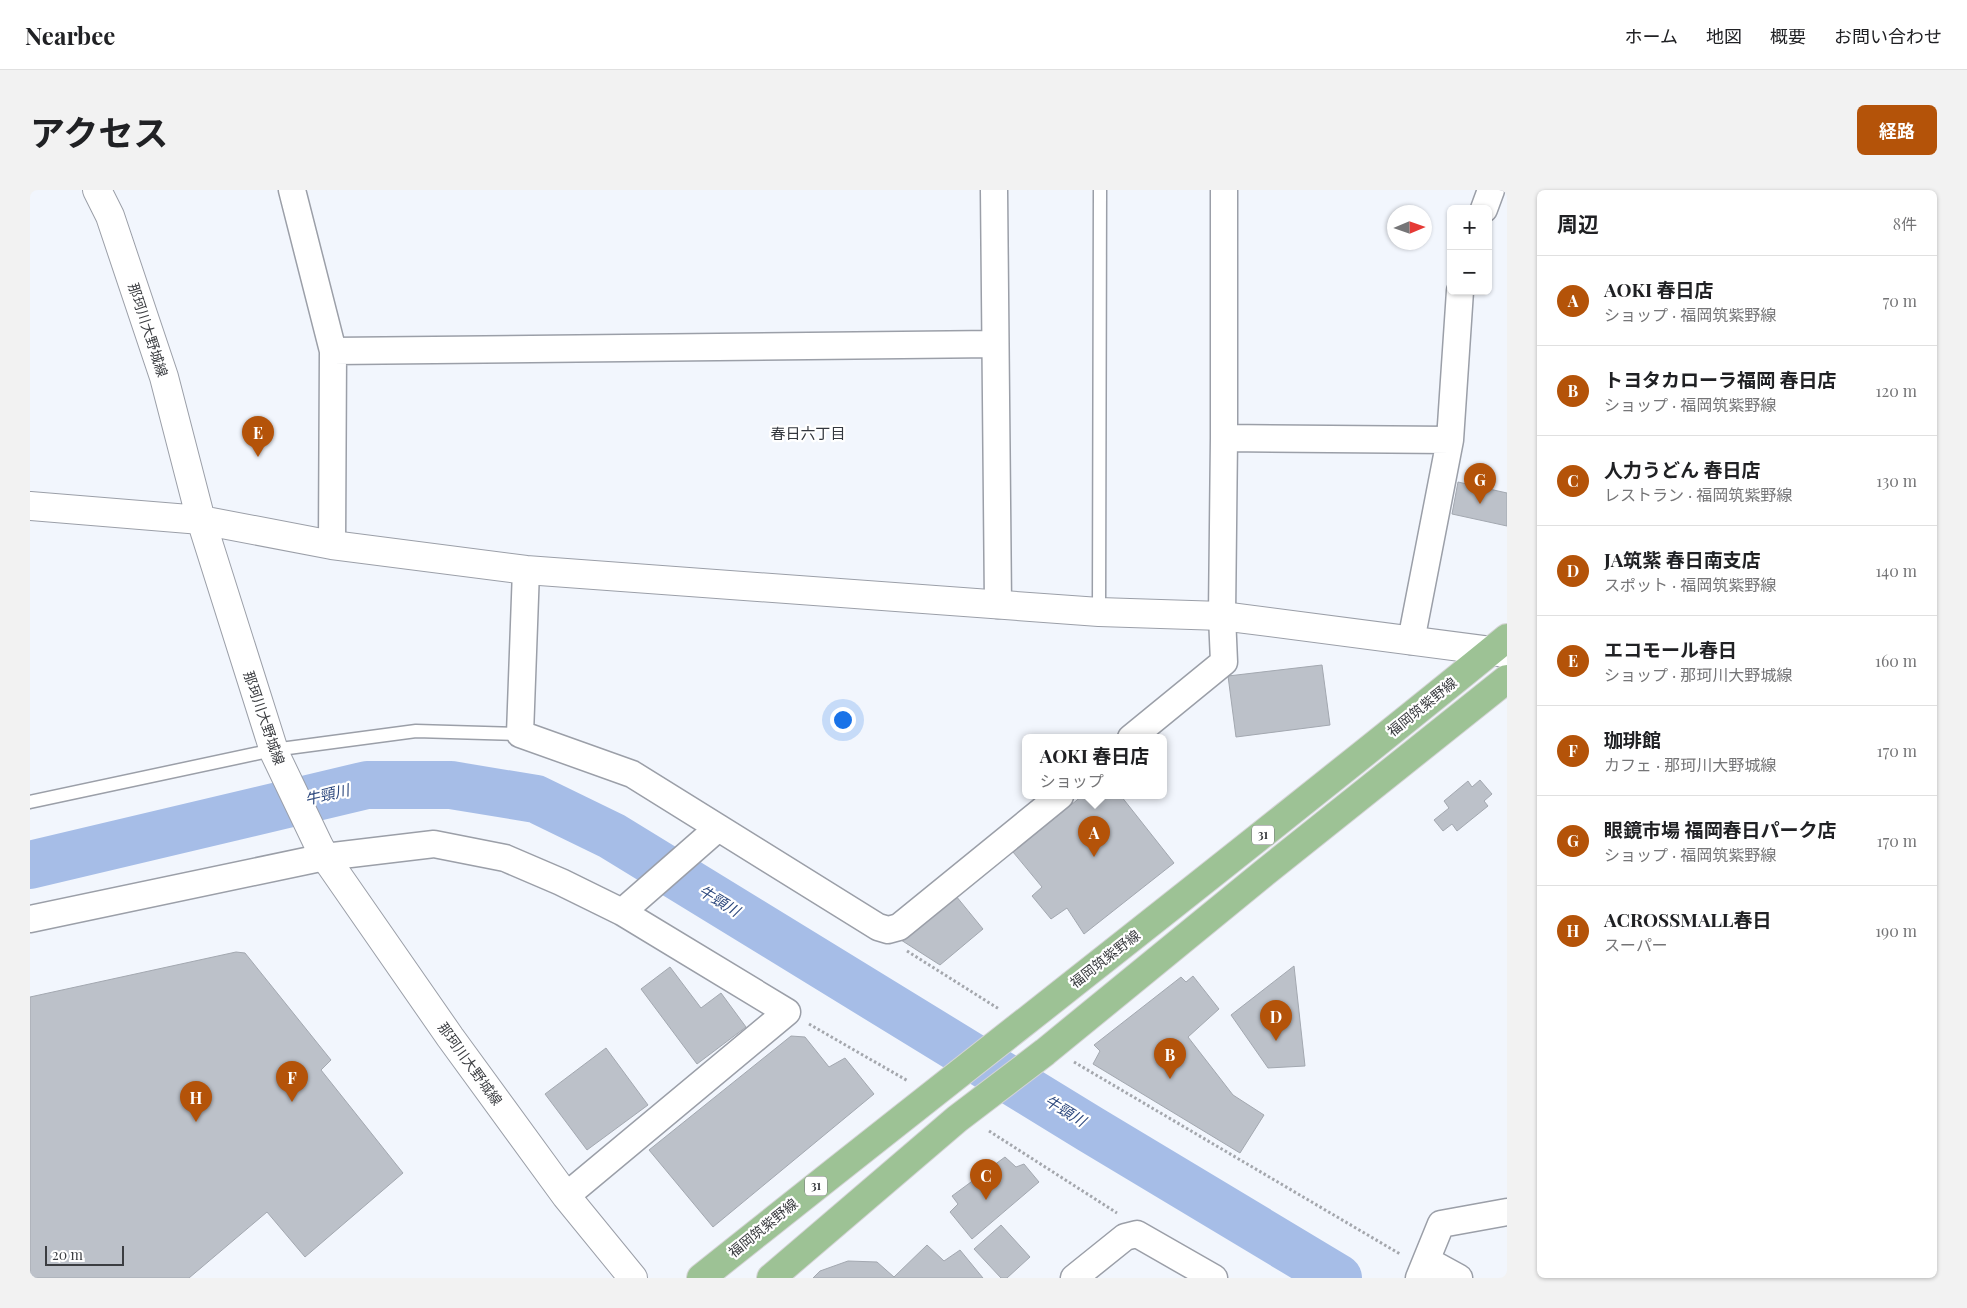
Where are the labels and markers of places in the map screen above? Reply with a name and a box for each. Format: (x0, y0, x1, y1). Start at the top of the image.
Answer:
pin: E (242, 416, 274, 457)
pin: G (1464, 463, 1496, 504)
pin: A (1078, 816, 1110, 857)
pin: D (1260, 1000, 1292, 1041)
pin: B (1154, 1038, 1186, 1079)
pin: F (276, 1061, 308, 1102)
pin: H (180, 1081, 212, 1122)
pin: C (970, 1159, 1002, 1200)

